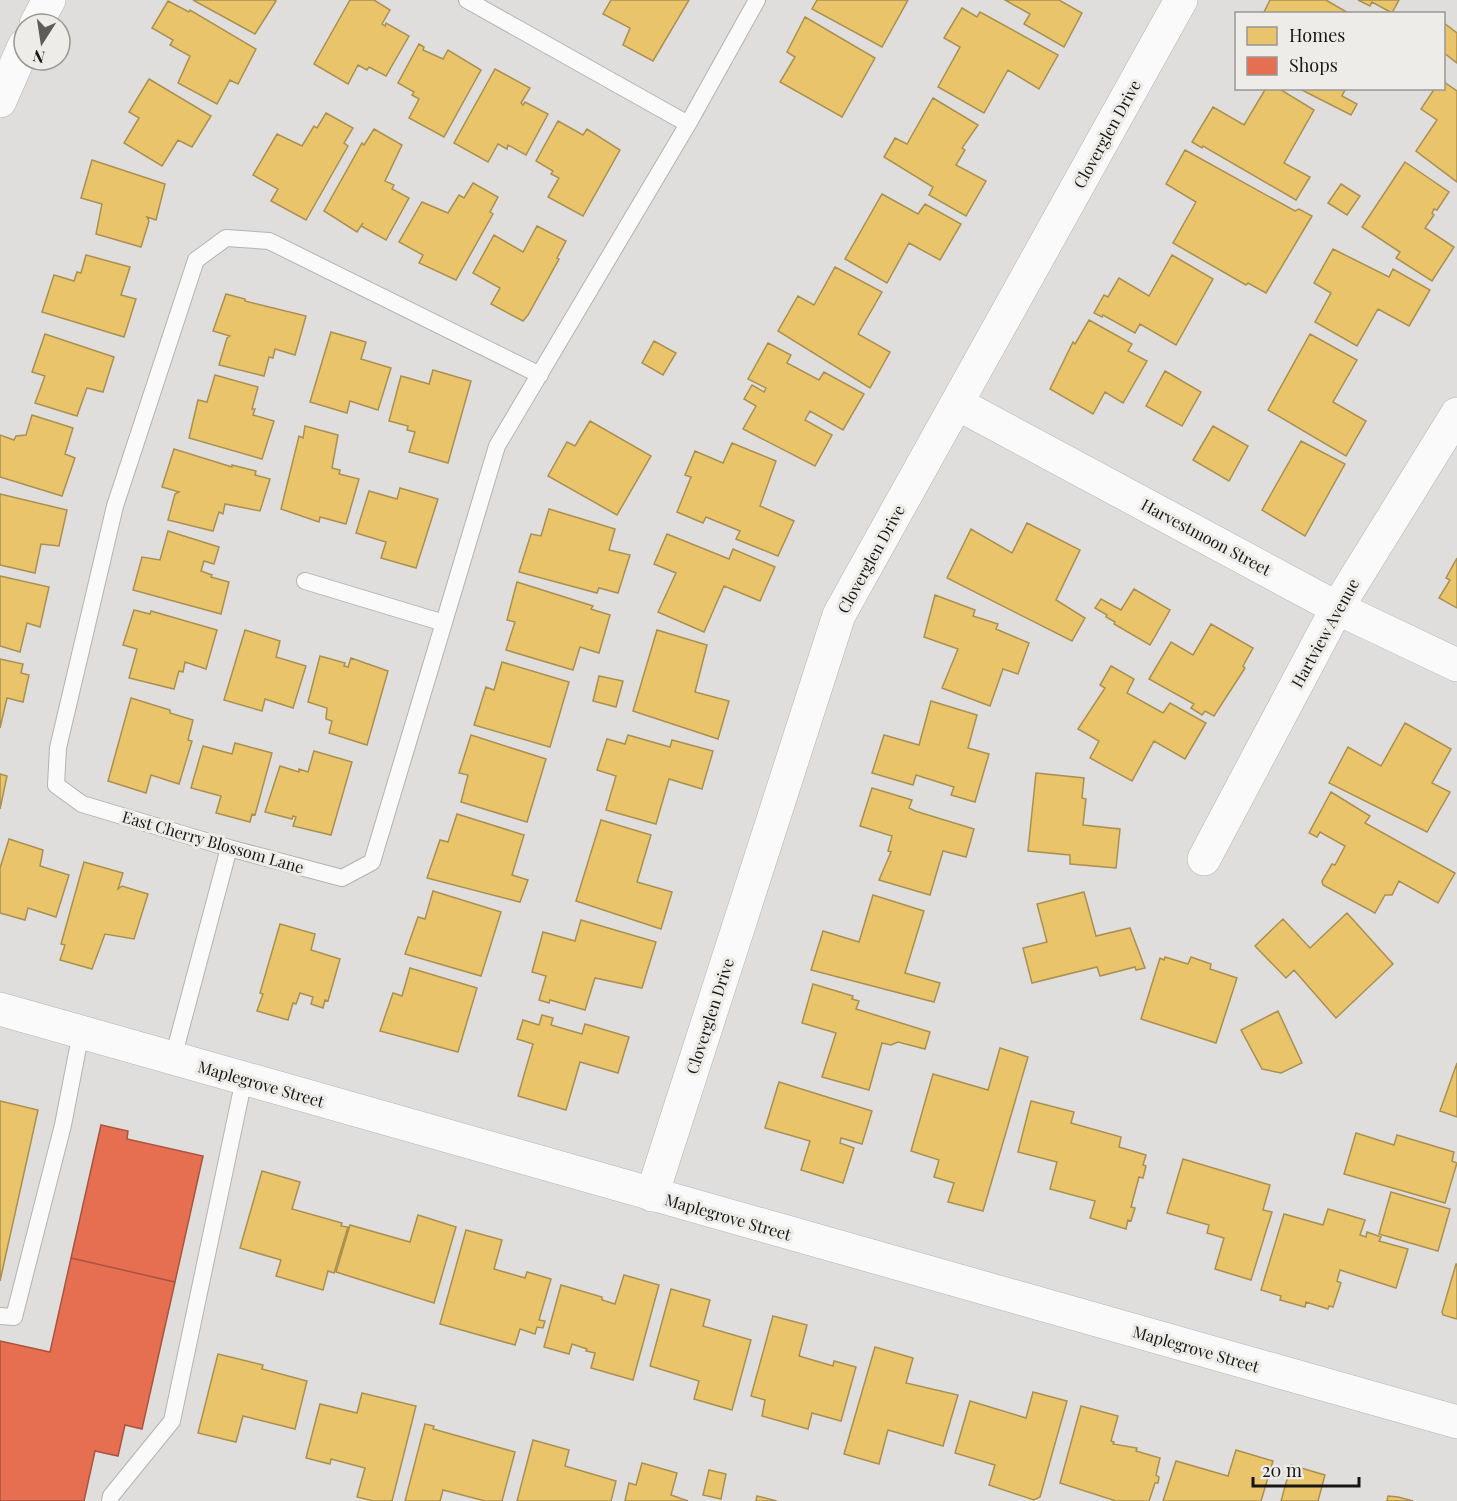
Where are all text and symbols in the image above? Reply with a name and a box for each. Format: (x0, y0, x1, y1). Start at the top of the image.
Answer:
north arrow (12, 12, 72, 72)
legend (1235, 12, 1445, 90)
text: Homes (1289, 23, 1345, 47)
text: N (31, 46, 47, 69)
text: Shops (1289, 53, 1338, 77)
street label: Cloverglen Drive (1068, 76, 1145, 192)
street label: Harvestmoon Street (1138, 493, 1275, 580)
street label: Cloverglen Drive (832, 501, 909, 617)
street label: Hartview Avenue (1286, 575, 1363, 691)
street label: East Cherry Blossom Lane (120, 806, 306, 878)
street label: Cloverglen Drive (681, 955, 738, 1076)
street label: Maplegrove Street (196, 1055, 327, 1112)
street label: Maplegrove Street (663, 1188, 794, 1245)
street label: Maplegrove Street (1131, 1320, 1262, 1377)
scale bar (1253, 1450, 1360, 1488)
text: 20 m (1262, 1458, 1302, 1482)

